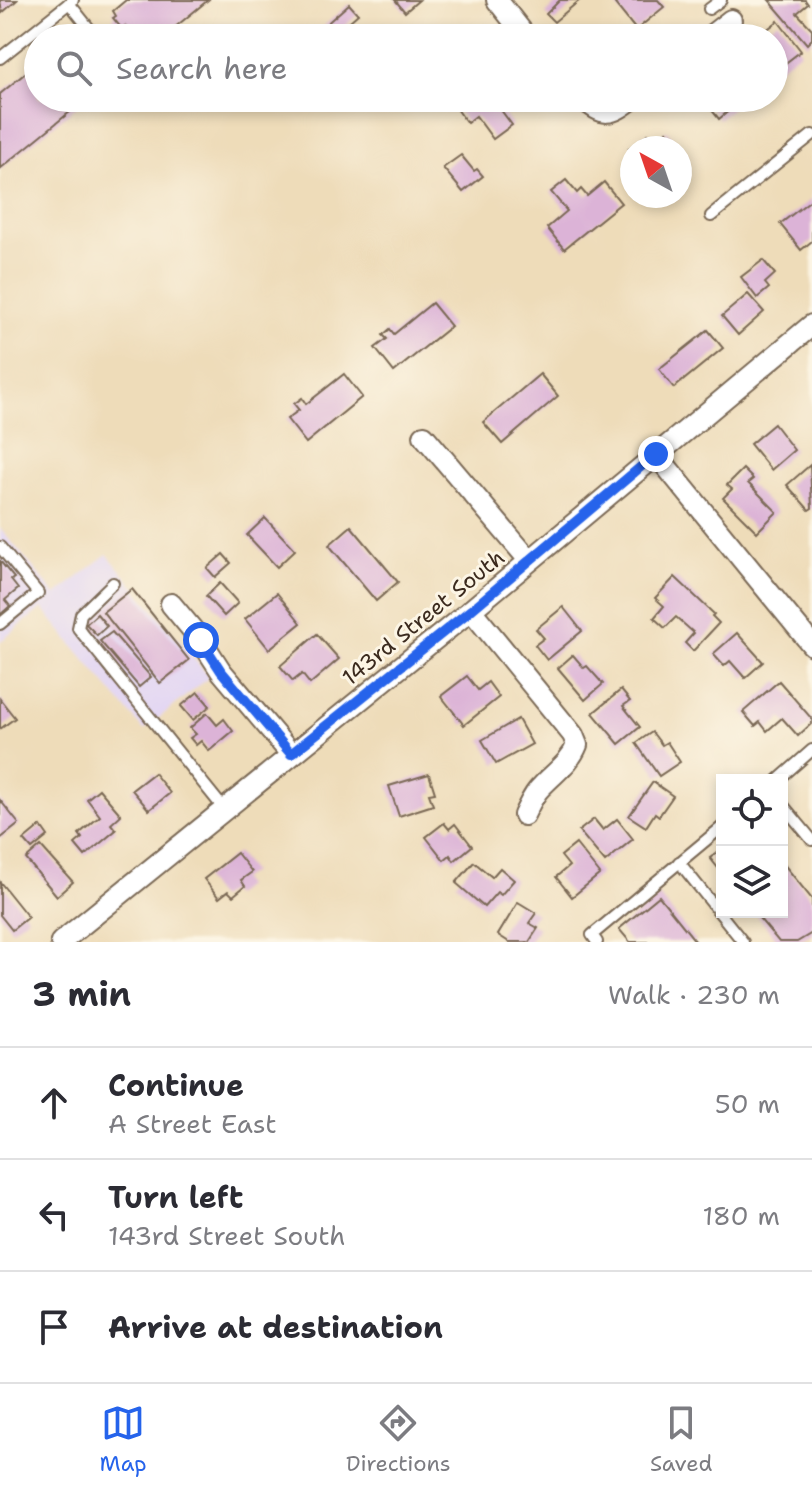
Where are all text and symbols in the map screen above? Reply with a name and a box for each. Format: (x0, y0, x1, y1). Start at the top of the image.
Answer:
search box (24, 24, 788, 112)
icon: search (52, 46, 96, 90)
text: Search here (116, 48, 287, 89)
north arrow (620, 136, 692, 208)
route end (638, 436, 674, 472)
street label: 143rd Street South (336, 543, 511, 692)
route start (183, 622, 219, 658)
map controls (716, 774, 788, 918)
button: locate (716, 774, 788, 846)
button: layers (716, 846, 788, 918)
text: 3 min (32, 971, 131, 1017)
text: Walk · 230 m (608, 977, 780, 1012)
text: Continue (108, 1065, 244, 1106)
icon: ahead (32, 1081, 76, 1125)
text: 50 m (715, 1086, 780, 1121)
text: A Street East (108, 1106, 277, 1141)
text: Turn left (108, 1177, 243, 1218)
icon: left (32, 1193, 76, 1237)
text: 180 m (702, 1198, 780, 1233)
text: 143rd Street South (108, 1218, 345, 1253)
icon: arrive (32, 1305, 76, 1349)
text: Arrive at destination (108, 1307, 443, 1348)
tab: Map (100, 1401, 147, 1478)
tab: Directions (346, 1401, 451, 1478)
tab: Saved (650, 1401, 712, 1478)

